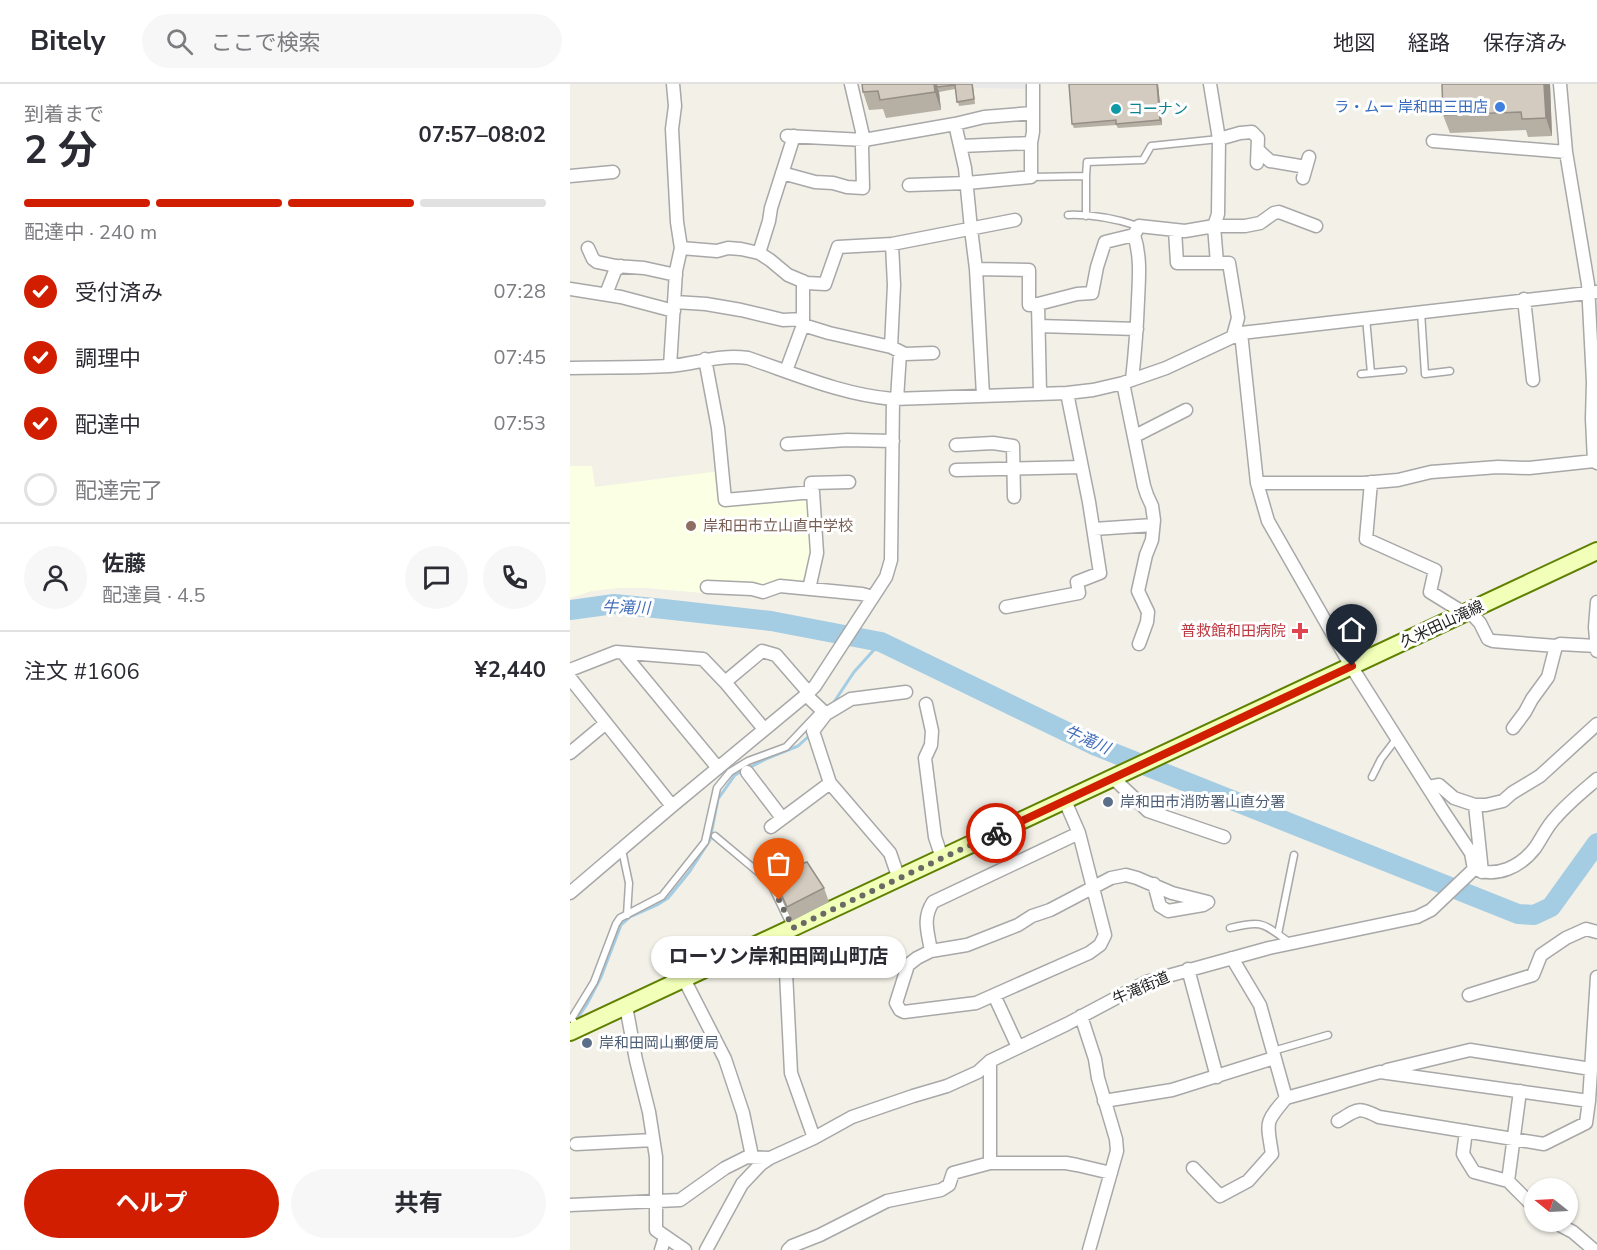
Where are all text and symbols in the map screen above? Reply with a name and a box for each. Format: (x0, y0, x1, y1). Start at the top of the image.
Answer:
search box (142, 14, 562, 68)
text: Bitely (30, 22, 106, 60)
icon: search (163, 25, 196, 58)
text: ここで検索 (211, 28, 321, 58)
text: 地図 (1333, 29, 1375, 57)
text: 経路 (1408, 29, 1450, 57)
text: 保存済み (1483, 29, 1567, 57)
place label: ラ・ムー 岸和田三田店 (1334, 97, 1488, 117)
place label: コーナン (1128, 99, 1188, 119)
marker: ラ・ムー 岸和田三田店 (1493, 100, 1507, 114)
text: 到着まで (24, 101, 104, 128)
marker: コーナン (1109, 102, 1123, 116)
text: 07:57–08:02 (418, 120, 546, 150)
text: 2 分 (24, 124, 97, 177)
text: 配達中 · 240 m (24, 219, 157, 246)
icon: check (24, 275, 57, 308)
text: 受付済み (75, 278, 163, 308)
text: 07:28 (493, 278, 546, 305)
icon: check (24, 341, 57, 374)
text: 調理中 (75, 344, 141, 374)
text: 07:45 (493, 344, 546, 371)
icon: check (24, 407, 57, 440)
text: 配達中 (75, 410, 141, 440)
text: 07:53 (493, 410, 546, 437)
text: 配達完了 (75, 476, 163, 506)
place label: 岸和田市立山直中学校 (703, 516, 853, 536)
marker: 岸和田市立山直中学校 (684, 519, 698, 533)
button: person (24, 546, 87, 609)
button: chat (405, 546, 468, 609)
button: phone (483, 546, 546, 609)
text: 佐藤 (102, 549, 146, 579)
text: 配達員 · 4.5 (102, 582, 205, 609)
street label: 久米田山滝線 (1397, 596, 1487, 652)
water label: 牛滝川 (602, 597, 652, 619)
pin (1326, 604, 1377, 666)
icon: home (1335, 613, 1368, 646)
place label: 普救館和田病院 (1181, 621, 1286, 641)
marker: 普救館和田病院 (1291, 622, 1309, 640)
text: ¥2,440 (475, 655, 546, 685)
text: 注文 #1606 (24, 657, 140, 687)
water label: 牛滝川 (1061, 720, 1115, 761)
place label: 岸和田市消防署山直分署 (1120, 792, 1285, 812)
marker: 岸和田市消防署山直分署 (1101, 795, 1115, 809)
courier (966, 803, 1026, 863)
icon: bike (980, 817, 1013, 850)
pin (753, 838, 804, 900)
icon: bag (762, 847, 795, 880)
callout: ローソン岸和田岡山町店 (652, 936, 906, 978)
text: ローソン岸和田岡山町店 (669, 943, 889, 970)
street label: 牛滝街道 (1109, 967, 1173, 1009)
place label: 岸和田岡山郵便局 (599, 1033, 719, 1053)
marker: 岸和田岡山郵便局 (580, 1036, 594, 1050)
button: ヘルプ (24, 1169, 279, 1238)
button: 共有 (291, 1169, 546, 1238)
north arrow (1524, 1178, 1578, 1232)
map controls (1524, 1178, 1578, 1232)

